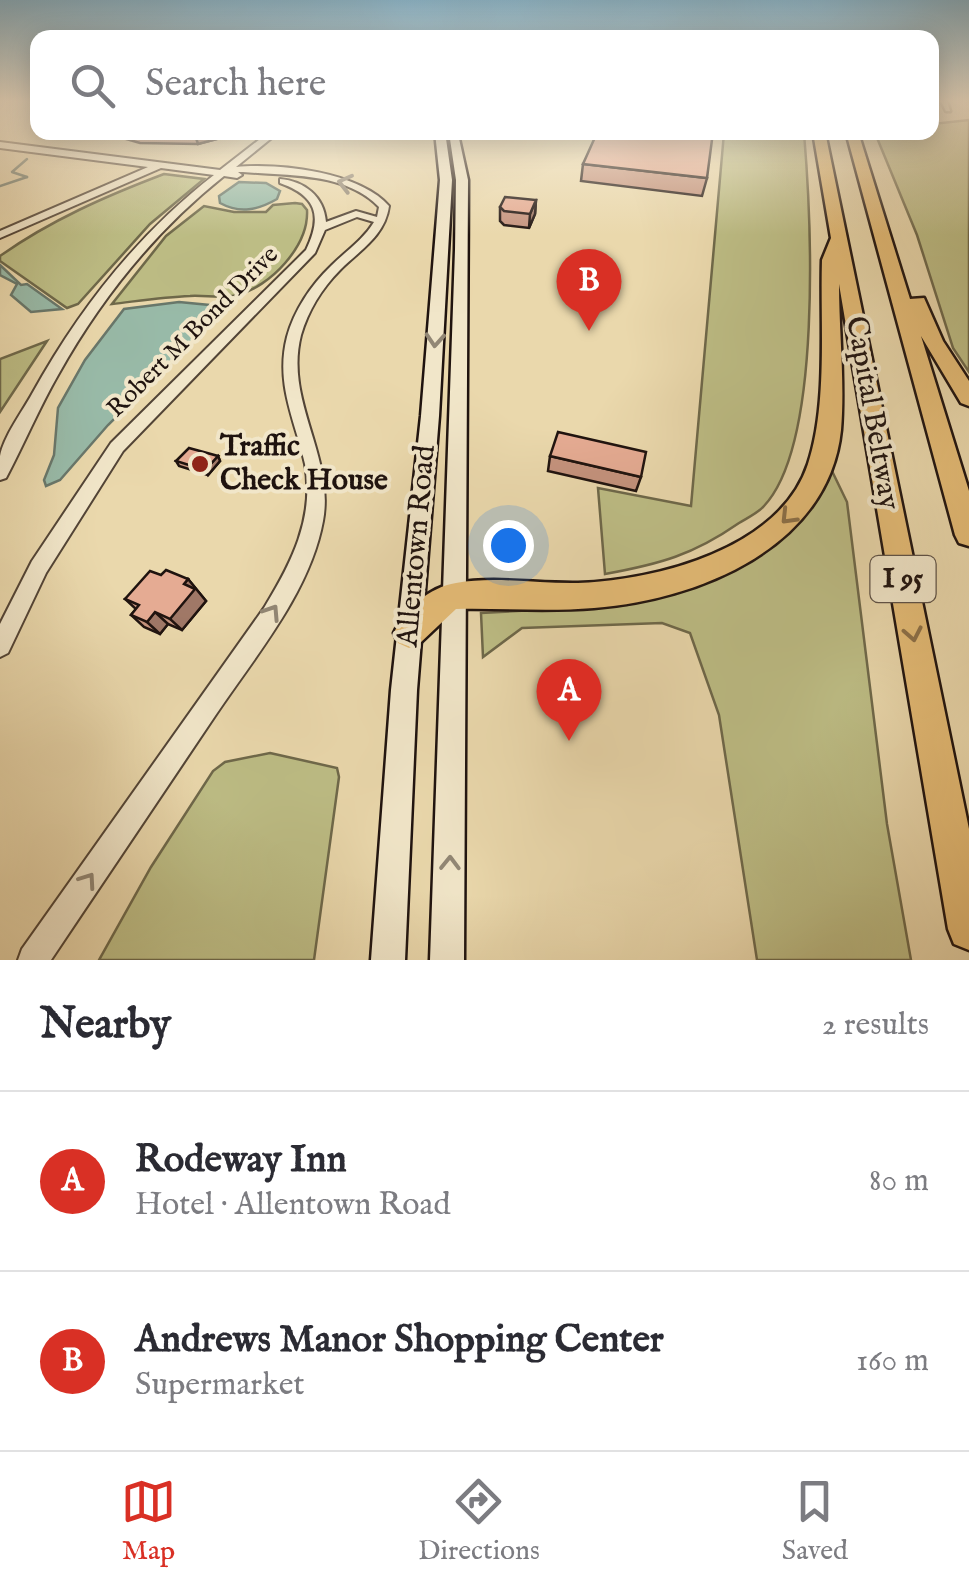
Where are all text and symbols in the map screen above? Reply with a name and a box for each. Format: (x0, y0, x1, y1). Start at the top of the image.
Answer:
search box (30, 30, 939, 140)
icon: search (65, 58, 120, 113)
text: Search here (145, 61, 326, 109)
one-way arrow (337, 173, 354, 194)
street label: Robert M Bond Drive (100, 239, 286, 425)
pin: B (556, 248, 622, 331)
street label: Capital Beltway (836, 313, 908, 513)
one-way arrow (425, 332, 446, 348)
place label: Traffic Check House (219, 428, 388, 500)
street label: Allentown Road (389, 443, 445, 649)
marker: Traffic Check House (189, 453, 211, 475)
one-way arrow (782, 505, 800, 524)
your location (483, 520, 534, 571)
road number: I 95 (870, 556, 936, 602)
one-way arrow (260, 605, 279, 623)
one-way arrow (902, 625, 923, 642)
pin: A (536, 658, 602, 741)
one-way arrow (439, 854, 460, 870)
one-way arrow (76, 872, 94, 891)
text: Nearby (40, 999, 171, 1052)
text: 2 results (822, 1005, 929, 1046)
text: Rodeway Inn (135, 1137, 347, 1185)
text: A (62, 1161, 83, 1202)
text: 80 m (869, 1161, 929, 1202)
text: Hotel · Allentown Road (135, 1185, 451, 1226)
text: Andrews Manor Shopping Center (135, 1317, 664, 1365)
text: B (62, 1341, 83, 1382)
text: 160 m (856, 1341, 929, 1382)
text: Supermarket (135, 1365, 305, 1406)
tab: Map (121, 1474, 176, 1569)
tab: Directions (418, 1474, 540, 1569)
tab: Saved (782, 1474, 848, 1569)

